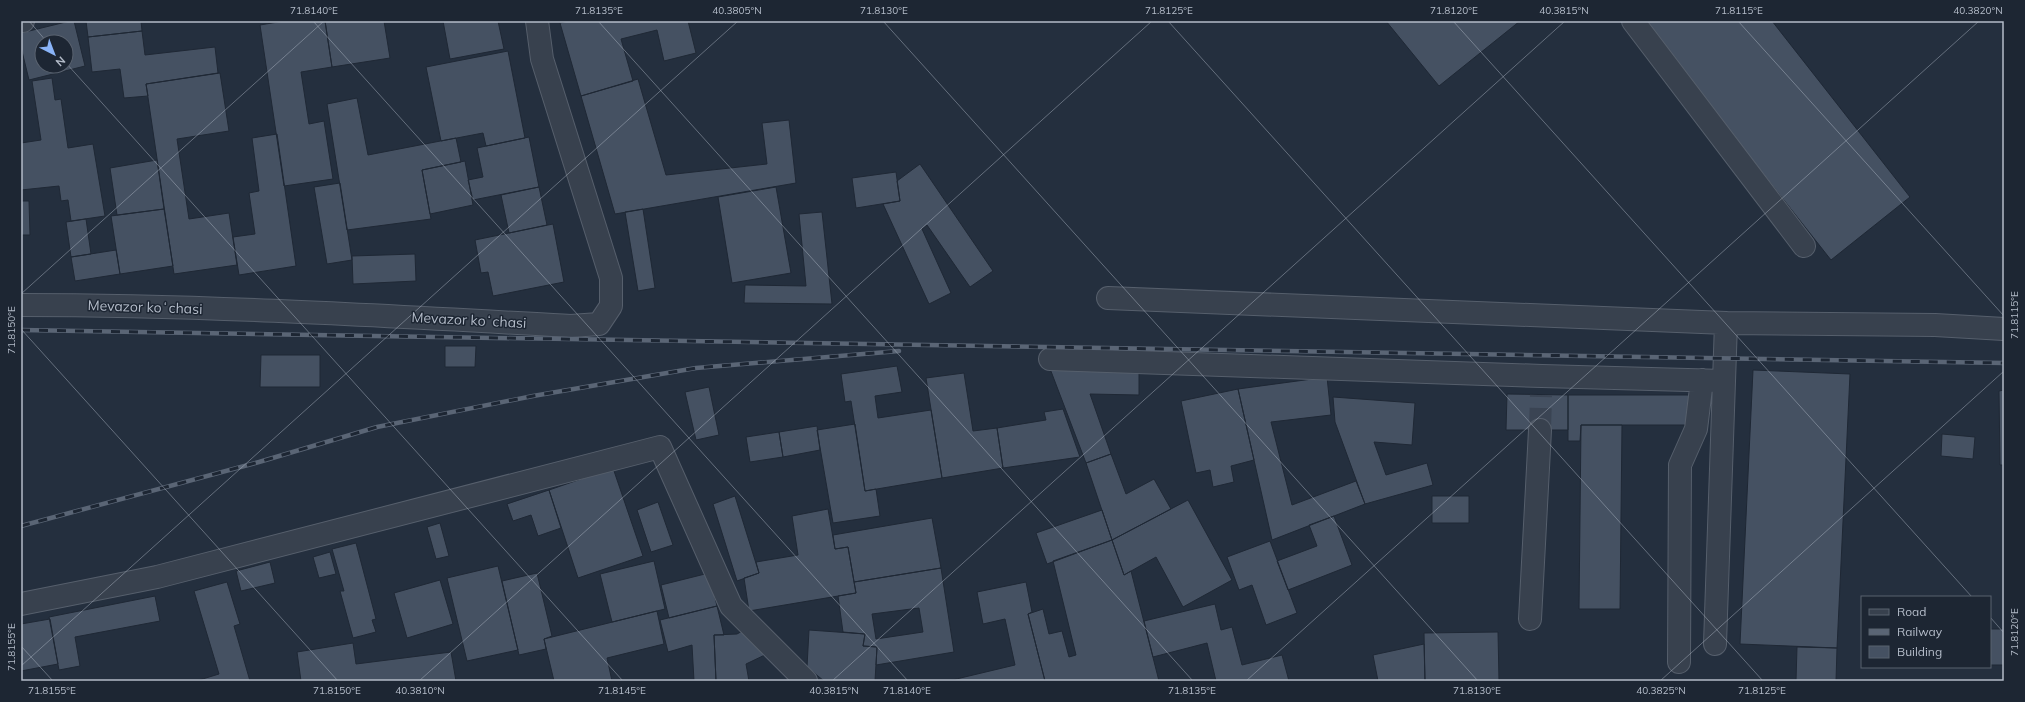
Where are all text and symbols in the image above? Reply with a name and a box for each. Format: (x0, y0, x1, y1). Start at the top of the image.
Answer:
text: 71.8140°E (290, 4, 338, 17)
text: 71.8135°E (575, 4, 623, 17)
text: 40.3805°N (712, 4, 762, 17)
text: 71.8130°E (860, 4, 908, 17)
text: 71.8125°E (1145, 4, 1193, 17)
text: 71.8120°E (1430, 4, 1478, 17)
text: 40.3815°N (1539, 4, 1589, 17)
text: 71.8115°E (1715, 4, 1763, 17)
text: 40.3820°N (1953, 4, 2003, 17)
north arrow (34, 34, 74, 74)
text: N (53, 53, 68, 69)
text: 71.8115°E (2008, 291, 2021, 339)
street label: Mevazor koʻchasi (87, 296, 203, 318)
text: 71.8150°E (5, 306, 18, 354)
street label: Mevazor koʻchasi (411, 308, 527, 332)
legend (1861, 596, 1991, 668)
text: Road (1897, 604, 1926, 619)
text: 71.8120°E (2008, 608, 2021, 656)
text: 71.8155°E (5, 623, 18, 671)
text: Railway (1897, 624, 1943, 639)
text: Building (1897, 644, 1942, 659)
text: 71.8155°E (28, 684, 76, 697)
text: 71.8150°E (313, 684, 361, 697)
text: 40.3810°N (395, 684, 445, 697)
text: 71.8145°E (598, 684, 646, 697)
text: 40.3815°N (809, 684, 859, 697)
text: 71.8140°E (883, 684, 931, 697)
text: 71.8135°E (1168, 684, 1216, 697)
text: 71.8130°E (1453, 684, 1501, 697)
text: 40.3825°N (1636, 684, 1686, 697)
text: 71.8125°E (1738, 684, 1786, 697)

